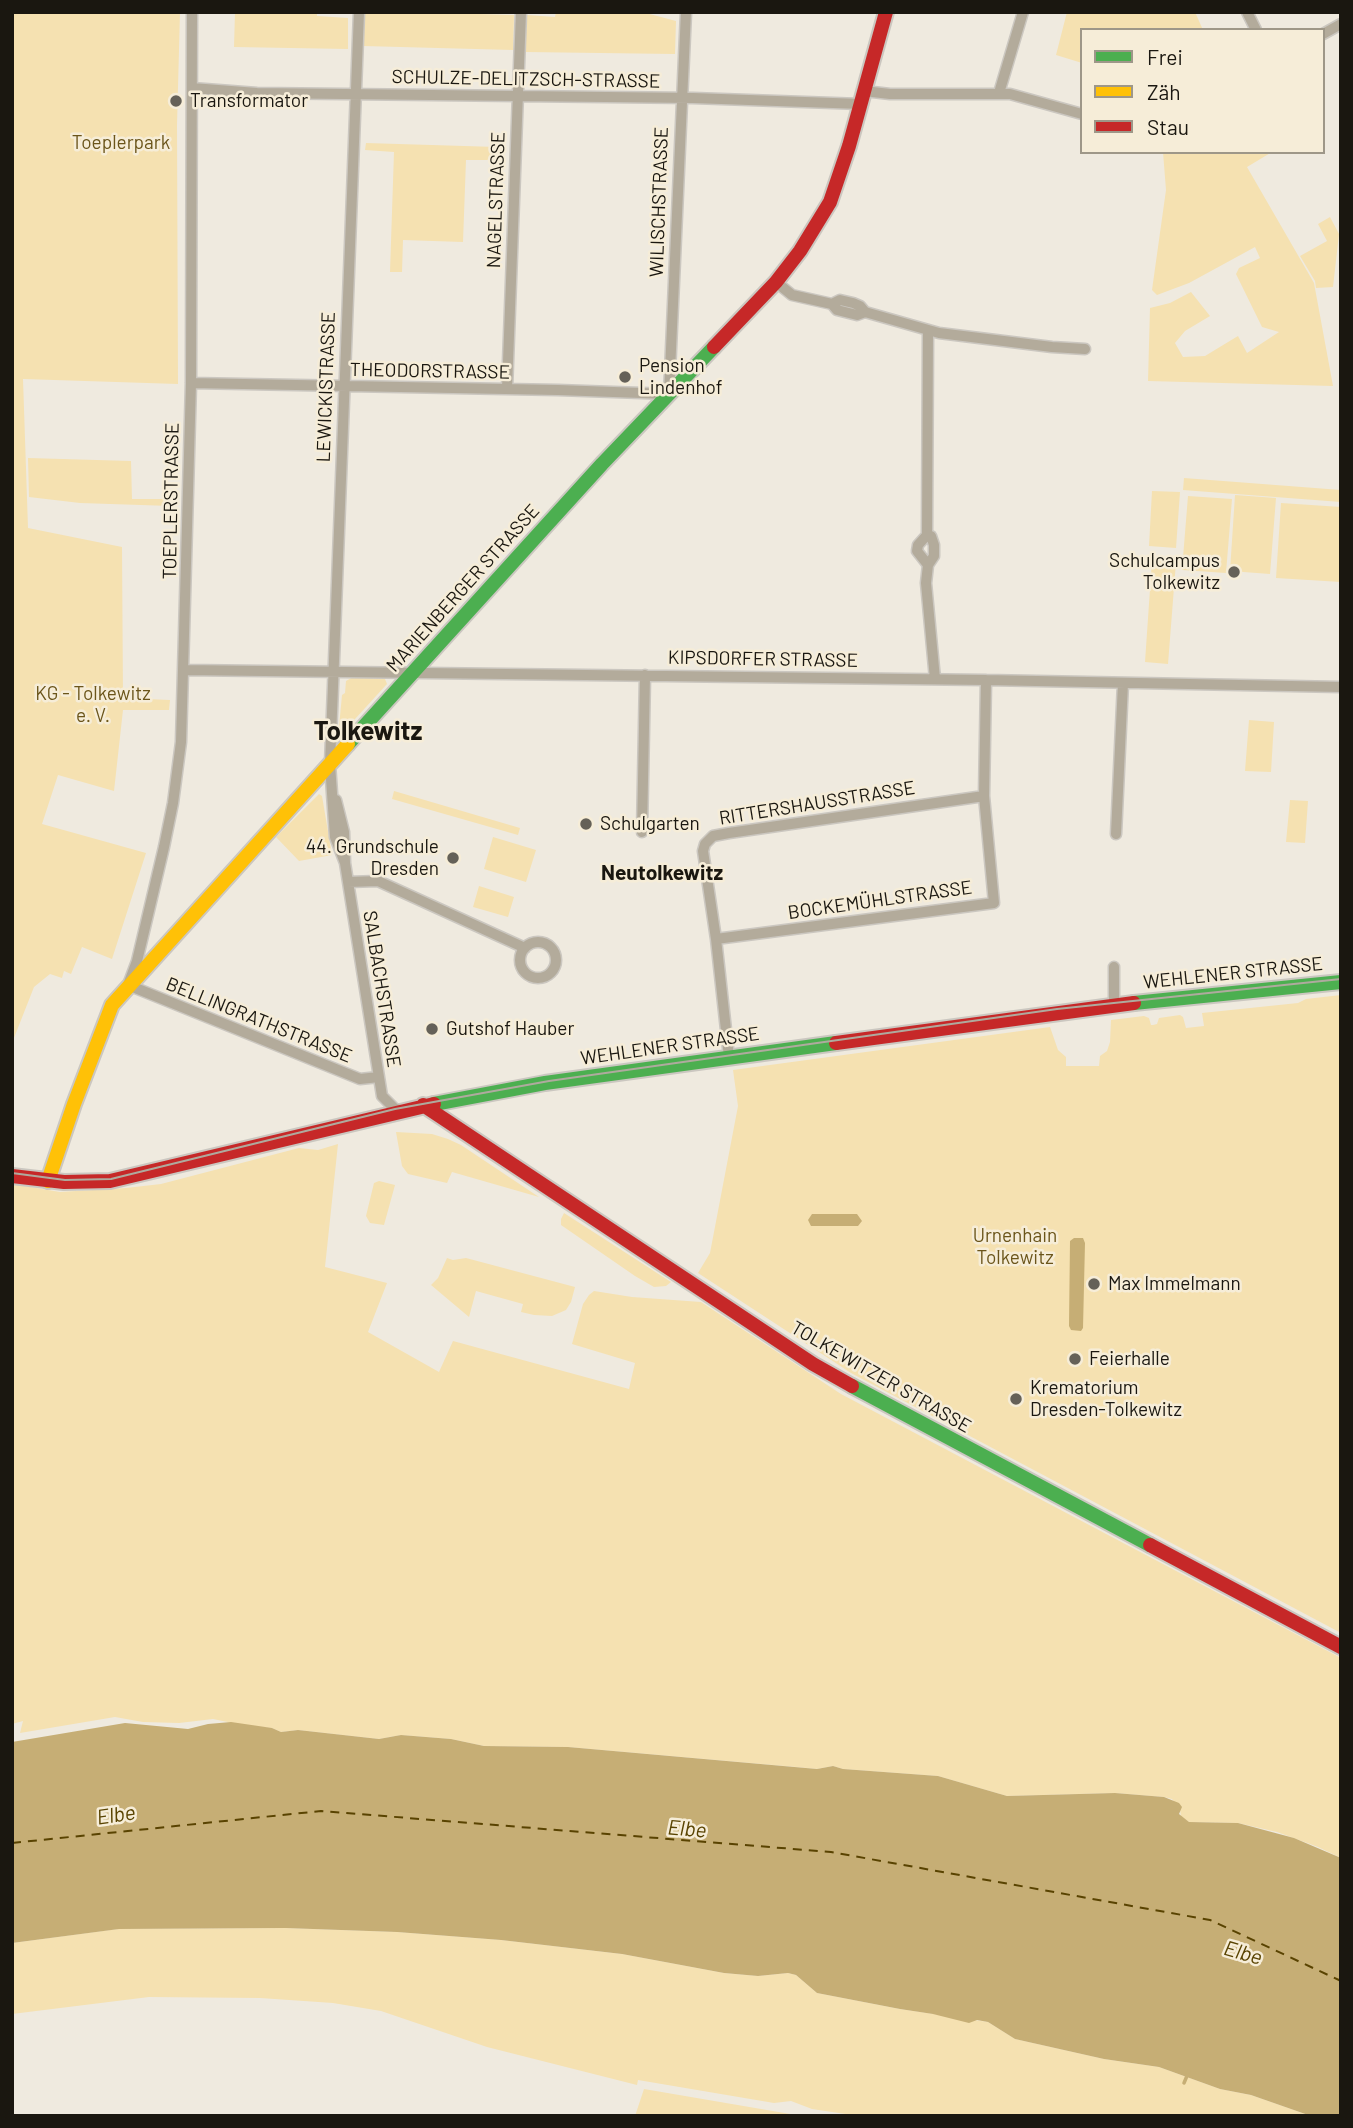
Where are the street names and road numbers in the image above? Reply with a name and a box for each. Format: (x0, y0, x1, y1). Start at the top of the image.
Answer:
street label: SCHULZE-DELITZSCH-STRASSE (391, 65, 661, 93)
street label: WILISCHSTRASSE (645, 126, 673, 278)
street label: NAGELSTRASSE (482, 131, 510, 269)
street label: LEWICKISTRASSE (312, 311, 340, 463)
street label: THEODORSTRASSE (350, 358, 510, 384)
street label: TOEPLERSTRASSE (158, 422, 184, 580)
street label: MARIENBERGER STRASSE (382, 499, 544, 677)
street label: KIPSDORFER STRASSE (668, 646, 858, 672)
street label: RITTERSHAUSSTRASSE (717, 776, 917, 830)
street label: BOCKEMÜHLSTRASSE (786, 876, 974, 924)
street label: SALBACHSTRASSE (358, 909, 406, 1069)
street label: WEHLENER STRASSE (1142, 952, 1324, 994)
street label: BELLINGRATHSTRASSE (163, 972, 355, 1068)
street label: WEHLENER STRASSE (579, 1022, 761, 1070)
street label: TOLKEWITZER STRASSE (787, 1316, 975, 1438)

